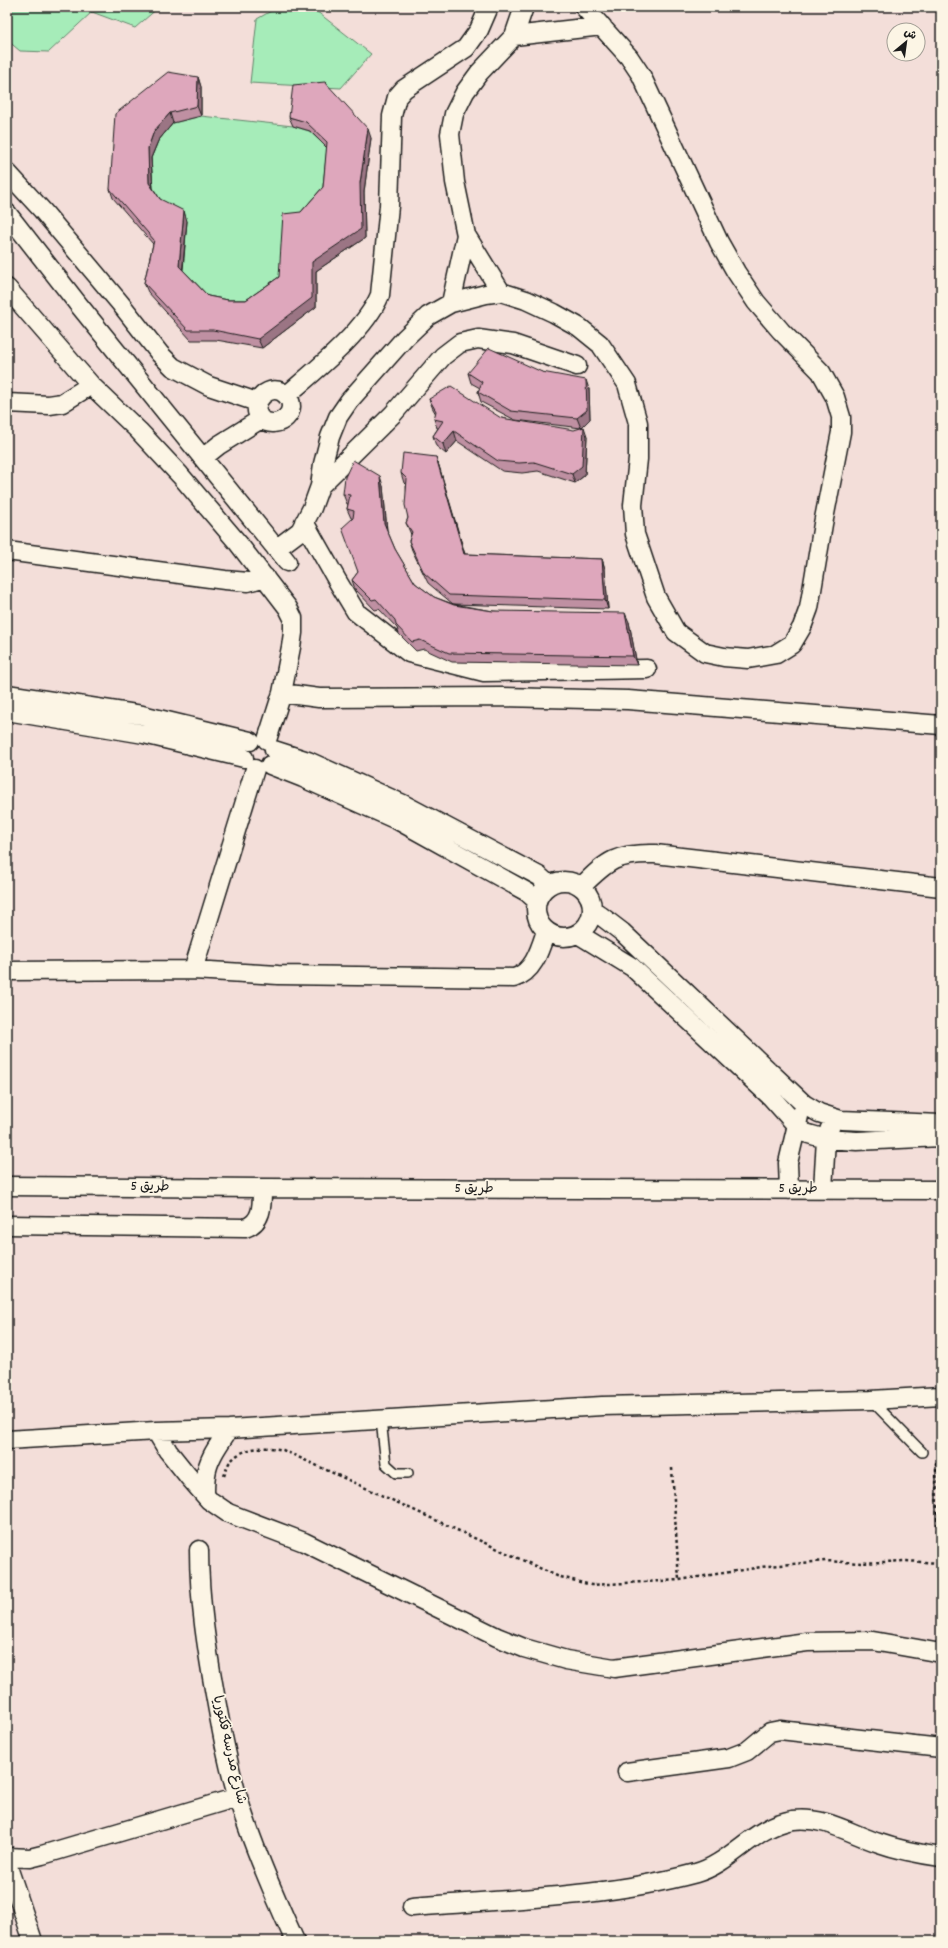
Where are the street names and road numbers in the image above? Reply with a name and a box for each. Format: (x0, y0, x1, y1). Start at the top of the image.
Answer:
street label: طريق 5 (130, 1177, 170, 1197)
street label: طريق 5 (454, 1179, 494, 1199)
street label: طريق 5 (778, 1179, 818, 1199)
street label: شارع مدرسه فكتوريا (207, 1694, 251, 1806)

